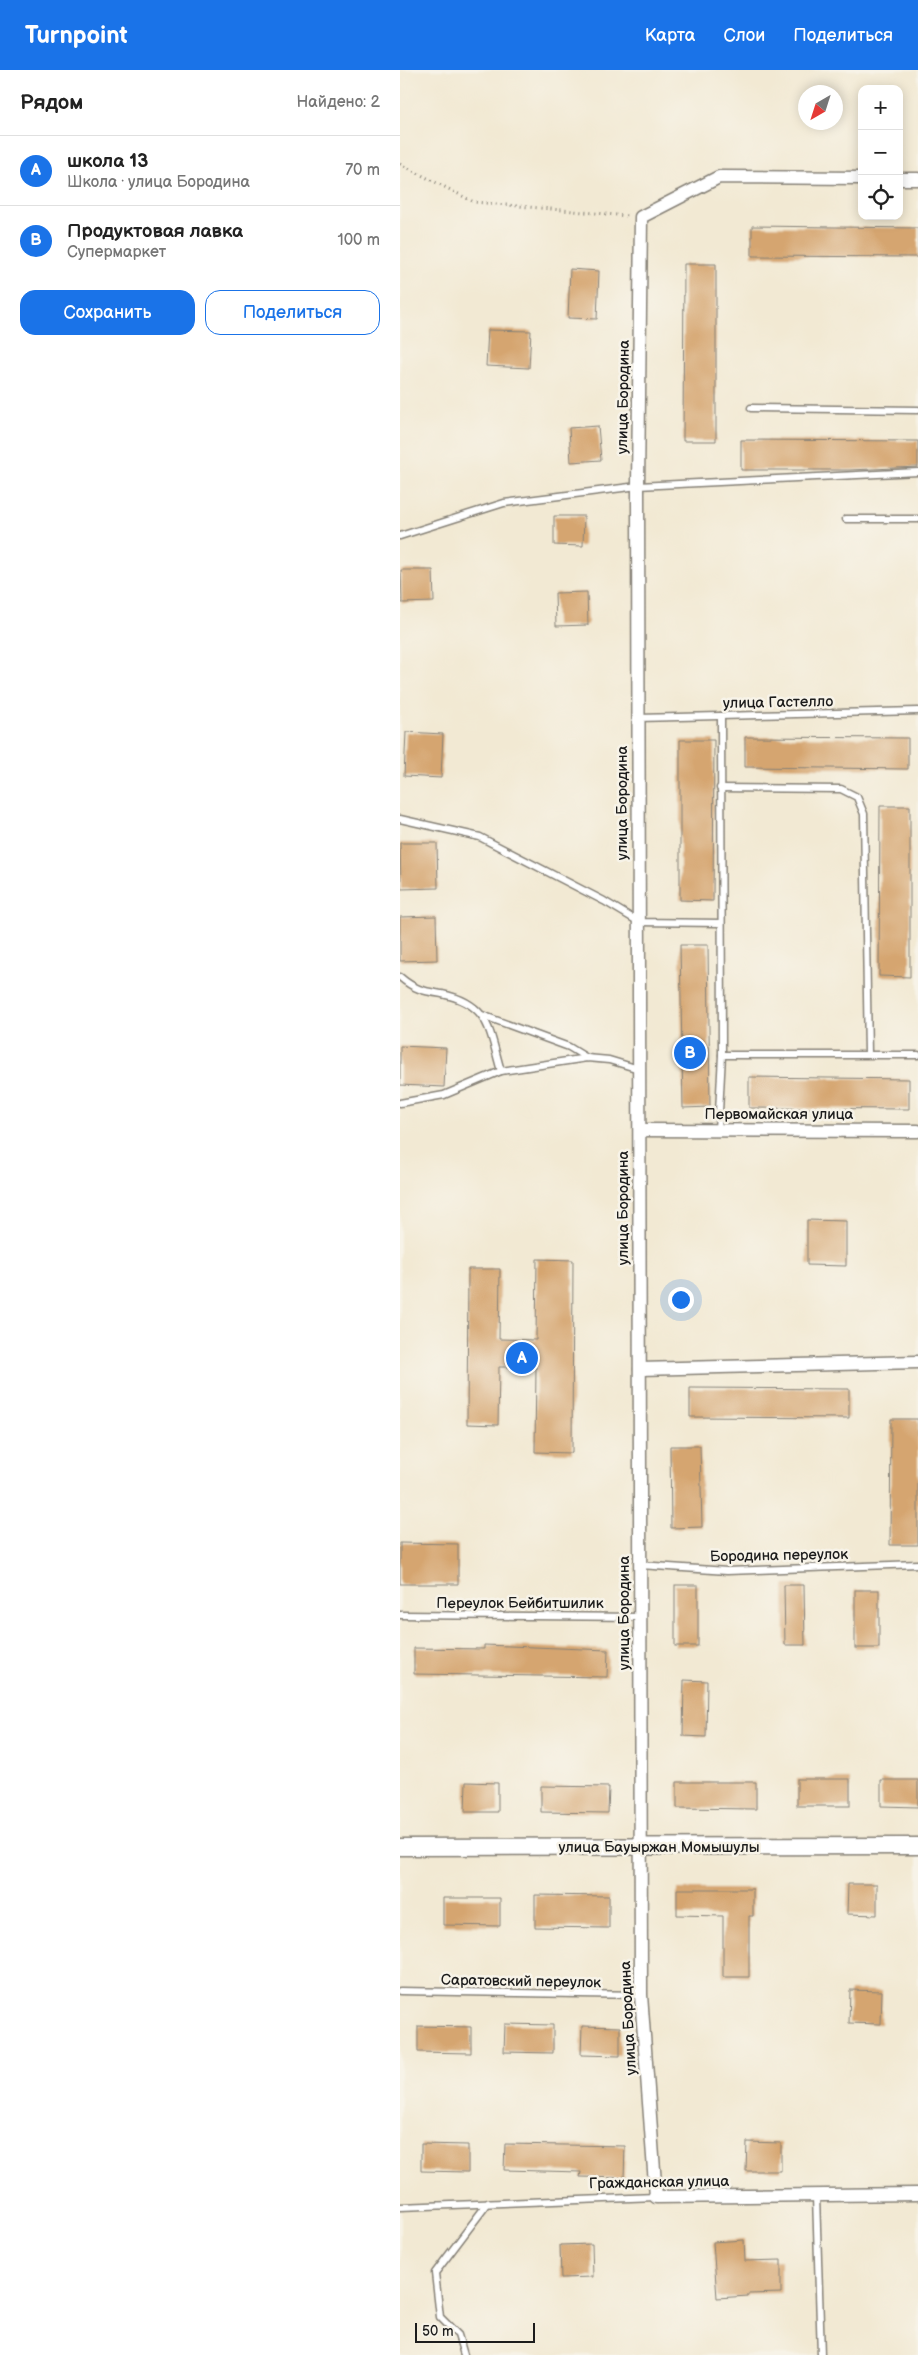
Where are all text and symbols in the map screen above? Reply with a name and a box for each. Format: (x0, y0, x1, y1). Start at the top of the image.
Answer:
text: Turnpoint (25, 21, 128, 50)
text: Карта (645, 25, 695, 46)
text: Слои (723, 25, 765, 46)
text: Поделиться (793, 25, 893, 46)
north arrow (798, 85, 843, 130)
map controls (858, 85, 903, 220)
button: + (858, 85, 903, 130)
text: Рядом (20, 90, 83, 115)
text: Найдено: 2 (296, 93, 380, 112)
button: − (858, 130, 903, 175)
text: школа 13 (67, 150, 148, 173)
text: A (31, 161, 41, 180)
text: 70 m (345, 161, 380, 180)
text: Школа · улица Бородина (67, 173, 250, 192)
button: locate (858, 175, 903, 220)
text: Продуктовая лавка (67, 220, 243, 243)
text: B (30, 231, 42, 250)
text: 100 m (337, 231, 380, 250)
text: Супермаркет (67, 243, 166, 262)
button: Сохранить (20, 290, 195, 335)
button: Поделиться (205, 290, 380, 335)
street label: улица Бородина (613, 339, 634, 454)
street label: улица Гастелло (723, 692, 833, 713)
street label: улица Бородина (613, 746, 632, 860)
pin: B (674, 1034, 706, 1072)
street label: Первомайская улица (705, 1105, 854, 1124)
street label: улица Бородина (614, 1151, 633, 1265)
your location (668, 1287, 694, 1313)
pin: A (506, 1339, 538, 1377)
street label: Бородина переулок (710, 1545, 848, 1566)
street label: улица Бородина (615, 1556, 634, 1670)
street label: Переулок Бейбитшилик (436, 1594, 604, 1613)
street label: улица Бауыржан Момышулы (558, 1838, 760, 1857)
street label: улица Бородина (616, 1960, 641, 2076)
street label: Саратовский переулок (441, 1971, 601, 1992)
street label: Гражданская улица (589, 2172, 729, 2193)
scale bar (415, 2320, 535, 2343)
text: 50 m (422, 2323, 454, 2340)

